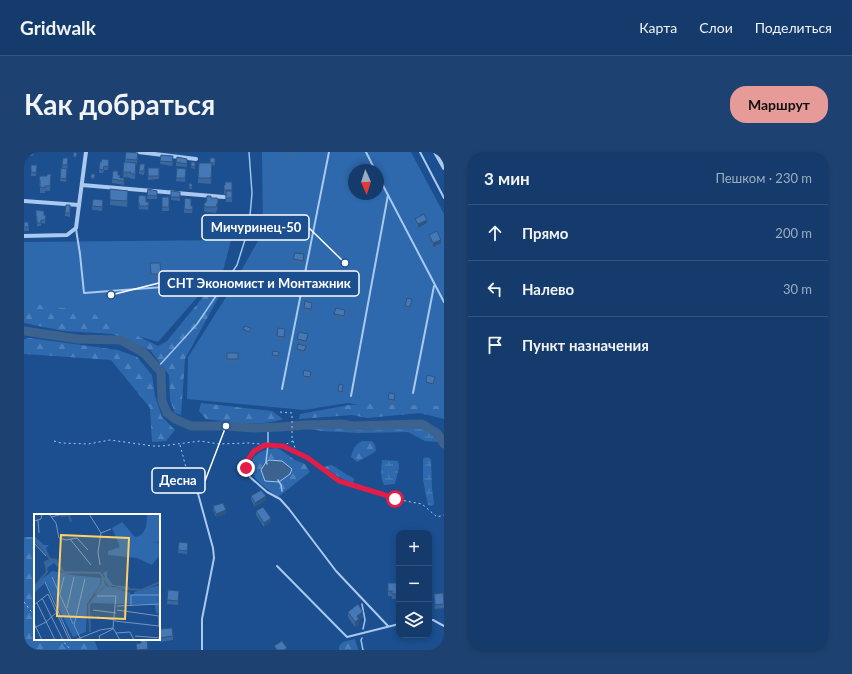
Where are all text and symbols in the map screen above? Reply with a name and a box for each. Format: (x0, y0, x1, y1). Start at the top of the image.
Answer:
text: Gridwalk (20, 16, 96, 39)
text: Карта (639, 19, 677, 36)
text: Слои (699, 19, 733, 36)
text: Поделиться (755, 19, 832, 36)
button: Маршрут (730, 86, 828, 123)
text: Как добраться (24, 87, 215, 121)
north arrow (348, 164, 384, 200)
text: 3 мин (484, 168, 530, 189)
text: Пешком · 230 m (715, 170, 812, 186)
callout: Мичуринец-50 (202, 215, 309, 240)
text: Мичуринец-50 (211, 219, 302, 235)
icon: ahead (484, 222, 506, 244)
text: Прямо (522, 224, 568, 242)
text: 200 m (775, 225, 812, 241)
callout: СНТ Экономист и Монтажник (159, 271, 359, 296)
text: СНТ Экономист и Монтажник (167, 275, 351, 291)
icon: left (484, 278, 506, 300)
text: Налево (522, 280, 574, 298)
text: 30 m (783, 281, 812, 297)
icon: arrive (484, 334, 506, 356)
text: Пункт назначения (522, 336, 649, 354)
route end (237, 459, 255, 477)
callout: Десна (152, 468, 205, 493)
text: Десна (159, 472, 197, 488)
route start (386, 490, 404, 508)
inset map (34, 514, 160, 640)
map controls (396, 530, 432, 638)
button: + (396, 530, 432, 566)
button: − (396, 566, 432, 602)
button: layers (396, 602, 432, 638)

